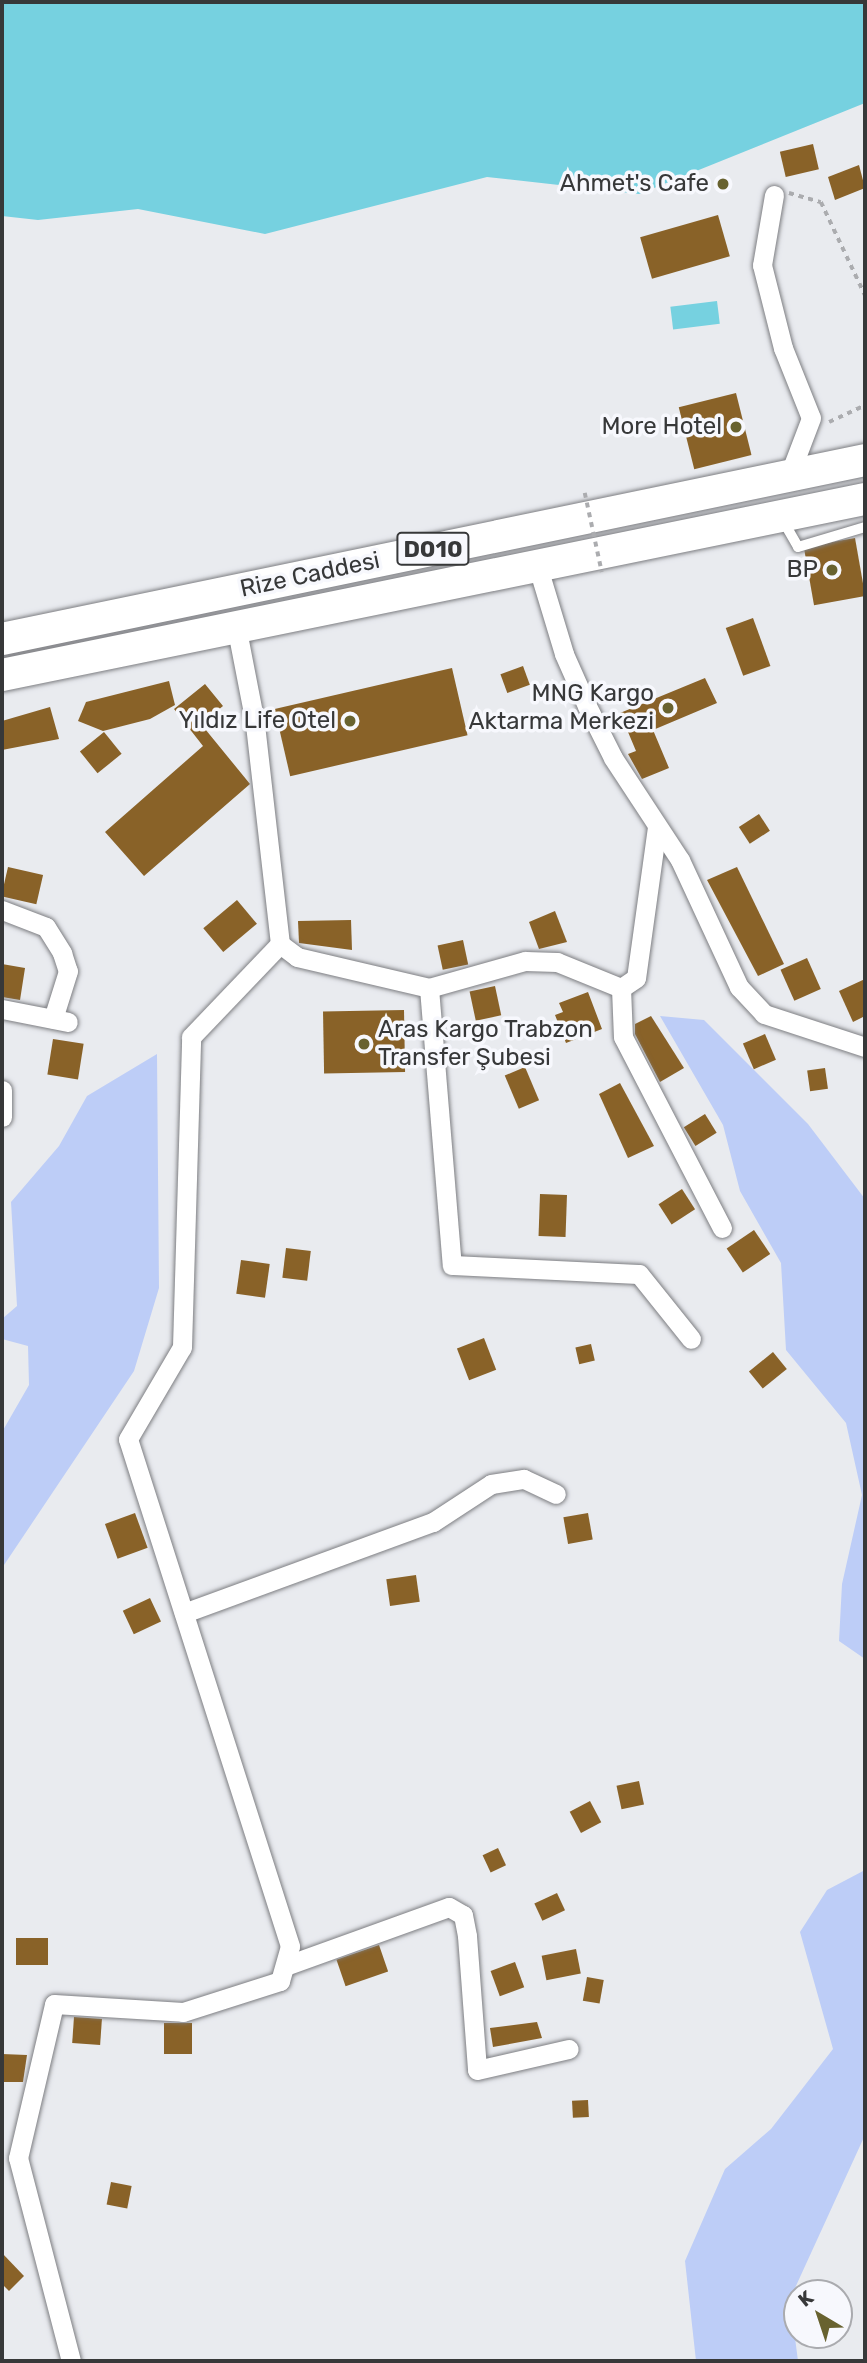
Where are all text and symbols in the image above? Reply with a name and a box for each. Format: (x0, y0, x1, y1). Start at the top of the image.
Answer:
place label: Ahmet's Cafe (560, 170, 709, 198)
marker: Ahmet's Cafe (715, 176, 731, 192)
place label: More Hotel (602, 413, 722, 441)
marker: More Hotel (728, 419, 744, 435)
road number: D010 (396, 530, 470, 568)
street label: Rize Caddesi (237, 546, 383, 604)
place label: BP (787, 556, 818, 584)
marker: BP (824, 562, 840, 578)
place label: MNG Kargo Aktarma Merkezi (468, 680, 654, 736)
marker: MNG Kargo Aktarma Merkezi (660, 700, 676, 716)
place label: Yıldız Life Otel (179, 707, 336, 735)
marker: Yıldız Life Otel (342, 713, 358, 729)
place label: Aras Kargo Trabzon Transfer Şubesi (378, 1016, 593, 1072)
marker: Aras Kargo Trabzon Transfer Şubesi (356, 1036, 372, 1052)
north arrow (783, 2279, 853, 2349)
text: K (794, 2286, 818, 2312)

